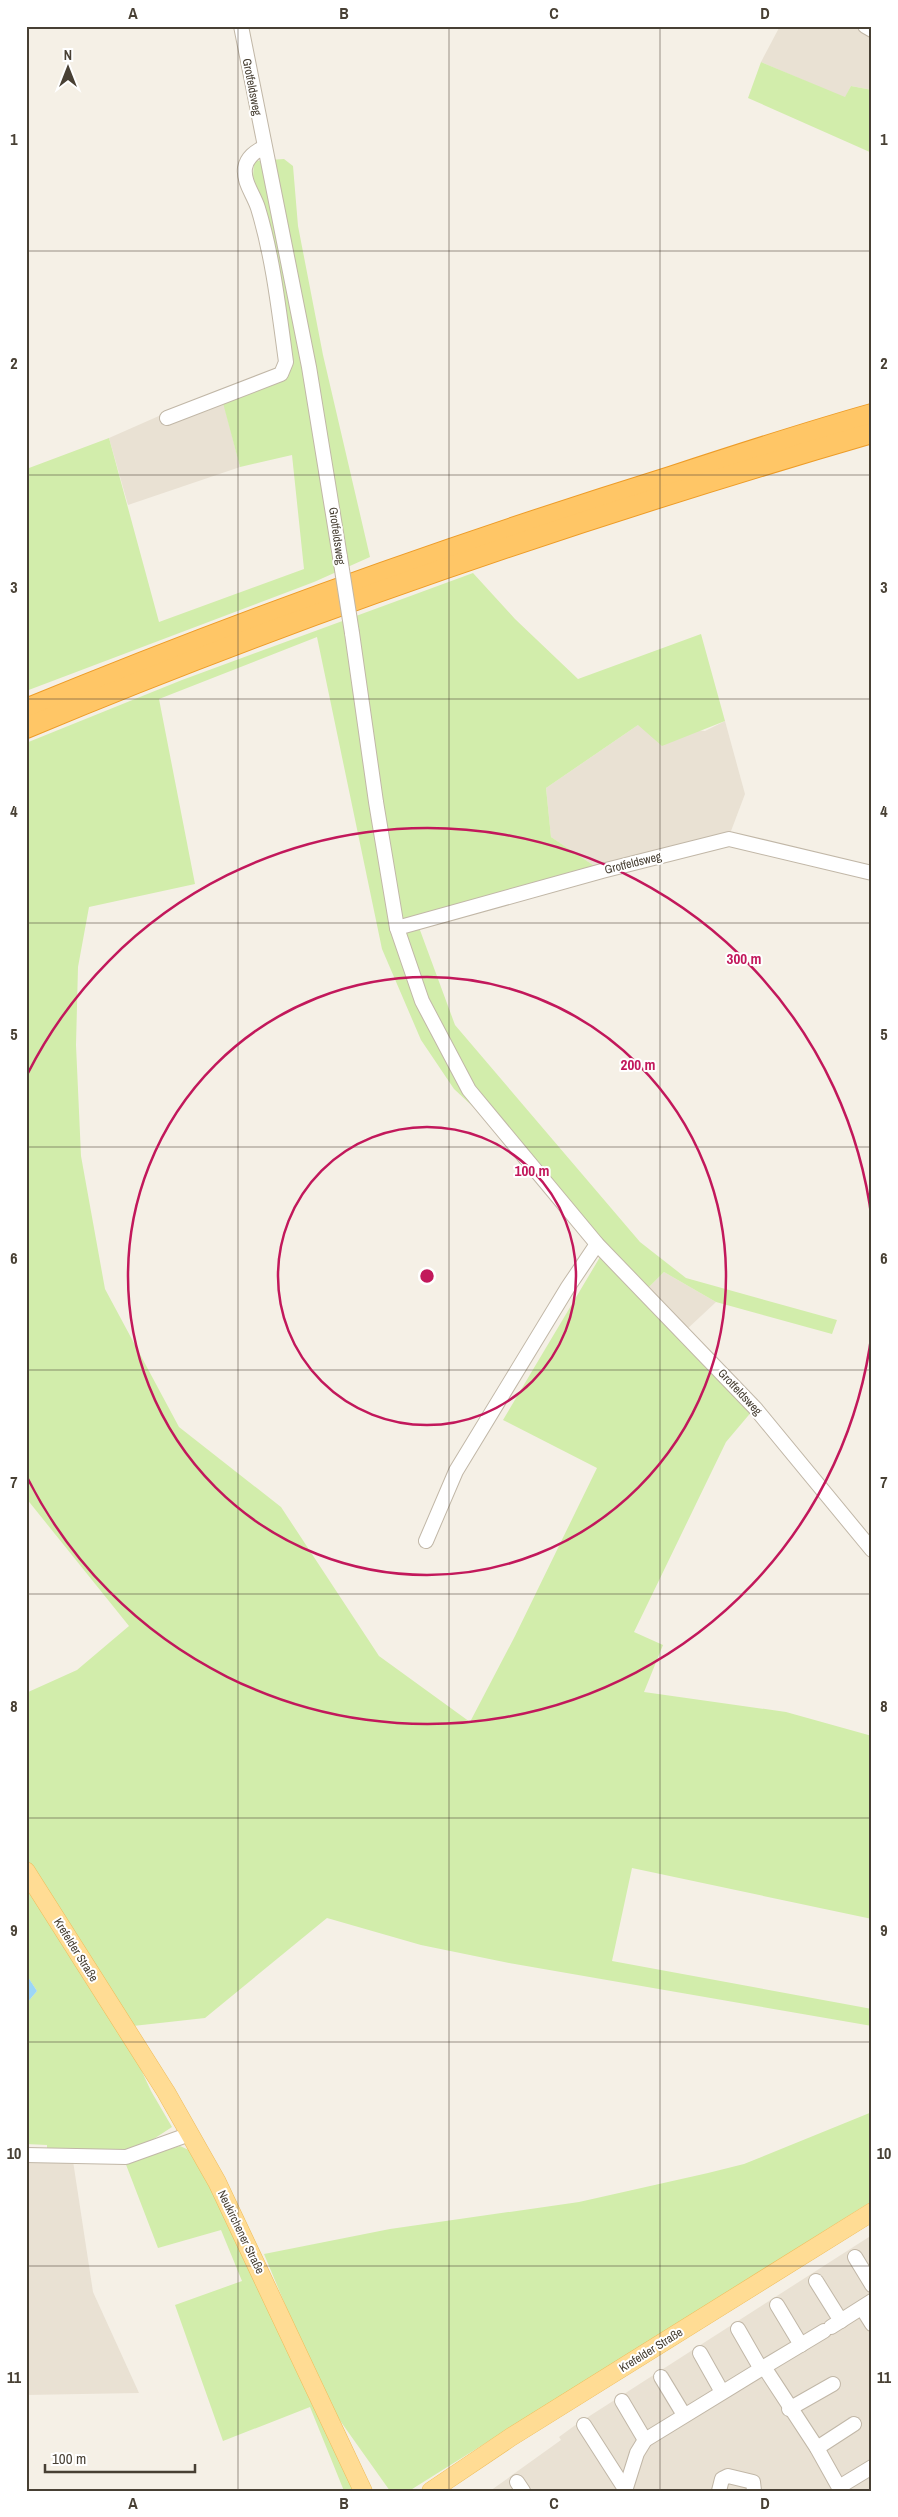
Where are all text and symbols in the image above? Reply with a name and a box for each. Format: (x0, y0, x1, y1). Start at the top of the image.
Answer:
text: A (128, 2, 138, 24)
text: B (339, 2, 349, 24)
text: C (549, 2, 559, 24)
text: D (760, 2, 770, 24)
north arrow (42, 42, 92, 92)
text: N (64, 46, 72, 64)
street label: Grotfeldsweg (239, 57, 265, 117)
text: 1 (10, 128, 18, 150)
text: 1 (880, 128, 888, 150)
text: 2 (10, 352, 18, 374)
text: 2 (880, 352, 888, 374)
street label: Grotfeldsweg (325, 506, 349, 566)
text: 3 (10, 576, 18, 598)
text: 3 (880, 576, 888, 598)
text: 4 (10, 800, 18, 822)
text: 4 (880, 800, 888, 822)
street label: Grotfeldsweg (603, 848, 664, 878)
text: 300 m (727, 948, 761, 969)
text: 5 (10, 1023, 18, 1045)
text: 5 (880, 1023, 888, 1045)
text: 200 m (621, 1054, 655, 1075)
text: 100 m (515, 1160, 549, 1181)
text: 6 (10, 1247, 18, 1269)
text: 6 (880, 1247, 888, 1269)
centre of rings (418, 1267, 436, 1285)
street label: Grotfeldsweg (714, 1365, 766, 1419)
text: 7 (10, 1471, 18, 1493)
text: 7 (880, 1471, 888, 1493)
text: 8 (10, 1695, 18, 1717)
text: 8 (880, 1695, 888, 1717)
street label: Krefelder Straße (50, 1915, 102, 1985)
text: 9 (10, 1919, 18, 1941)
text: 9 (880, 1919, 888, 1941)
text: 10 (7, 2142, 21, 2164)
text: 10 (877, 2142, 891, 2164)
street label: Neukirchener Straße (214, 2187, 268, 2277)
street label: Krefelder Straße (616, 2324, 686, 2376)
text: 11 (7, 2366, 22, 2388)
text: 11 (877, 2366, 892, 2388)
scale bar (45, 2442, 195, 2474)
text: 100 m (52, 2448, 86, 2469)
text: A (128, 2492, 138, 2514)
text: B (339, 2492, 349, 2514)
text: C (549, 2492, 559, 2514)
text: D (760, 2492, 770, 2514)

